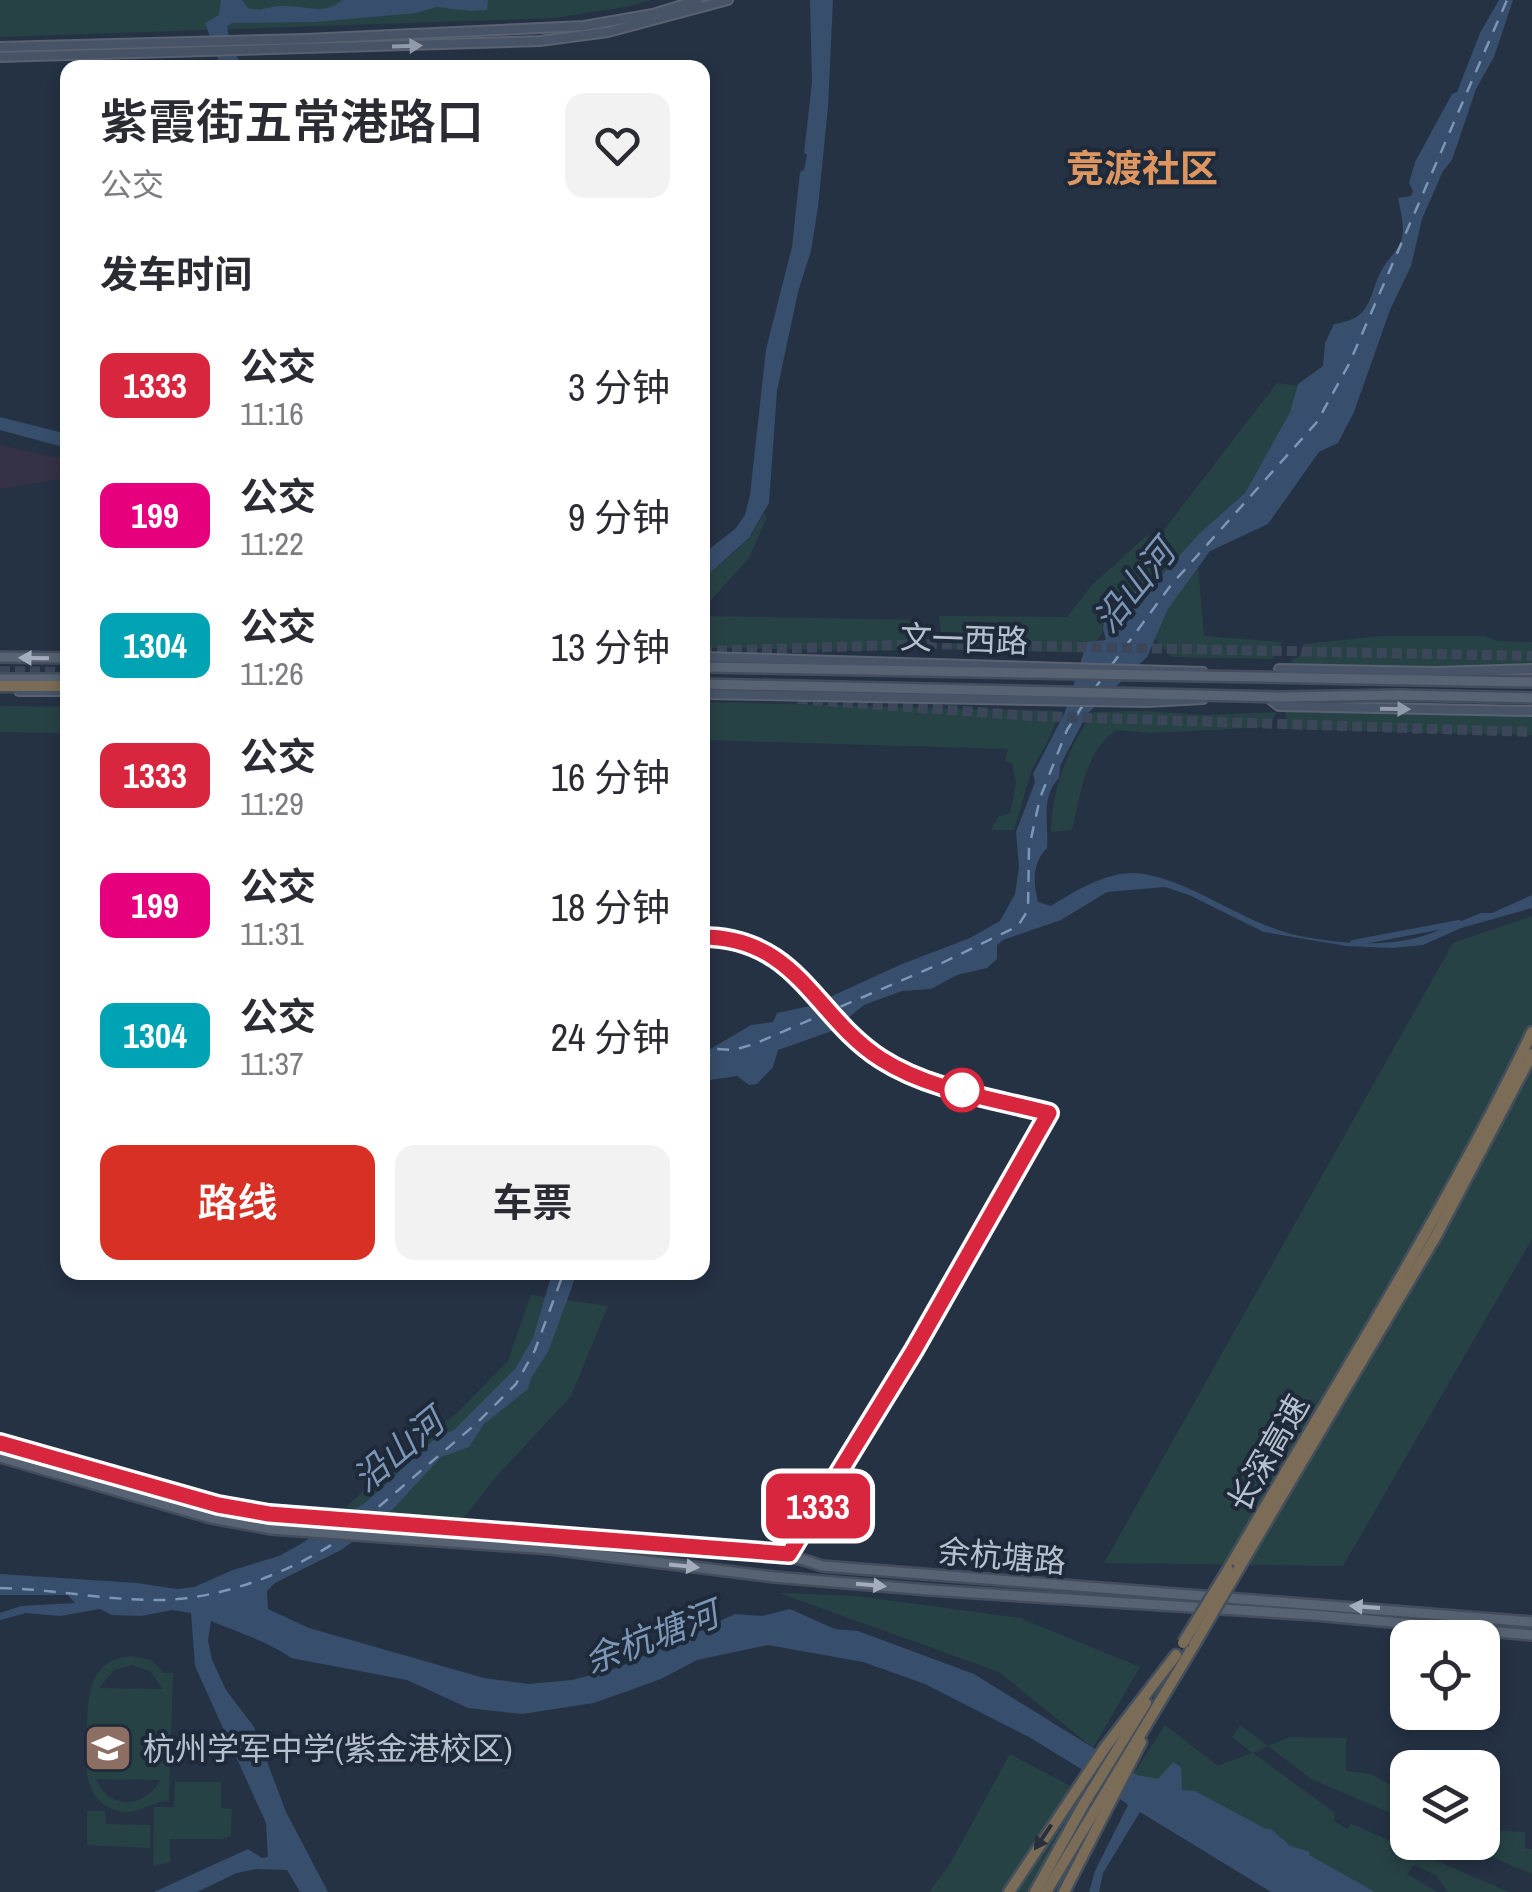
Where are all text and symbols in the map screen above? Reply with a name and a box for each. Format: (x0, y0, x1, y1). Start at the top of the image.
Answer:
one-way arrow (392, 38, 424, 54)
text: 紫霞街五常港路口 (100, 89, 484, 154)
button: heart (565, 93, 670, 198)
district label: 竞渡社区 (1066, 143, 1218, 194)
text: 公交 (100, 163, 164, 206)
text: 发车时间 (100, 249, 252, 300)
text: 公交 (240, 341, 316, 392)
text: 1333 (123, 362, 187, 409)
text: 3 分钟 (568, 362, 670, 413)
text: 11:16 (240, 392, 304, 435)
text: 公交 (240, 471, 316, 522)
text: 199 (131, 492, 179, 539)
text: 9 分钟 (568, 492, 670, 543)
text: 11:22 (240, 522, 304, 565)
water label: 沿山河 (1083, 526, 1189, 642)
text: 公交 (240, 601, 316, 652)
street label: 文一西路 (899, 615, 1029, 663)
text: 1304 (123, 622, 187, 669)
text: 13 分钟 (551, 622, 670, 673)
one-way arrow (17, 649, 49, 665)
text: 11:26 (240, 652, 304, 695)
one-way arrow (1379, 701, 1411, 717)
text: 公交 (240, 731, 316, 782)
text: 1333 (123, 752, 187, 799)
text: 16 分钟 (551, 752, 670, 803)
text: 11:29 (240, 782, 304, 825)
text: 公交 (240, 861, 316, 912)
text: 199 (131, 882, 179, 929)
text: 18 分钟 (551, 882, 670, 933)
text: 11:31 (240, 912, 304, 955)
text: 公交 (240, 991, 316, 1042)
text: 1304 (123, 1012, 187, 1059)
text: 24 分钟 (551, 1012, 670, 1063)
text: 11:37 (240, 1042, 304, 1085)
unlabelled marker (941, 1069, 983, 1111)
button: 路线 (100, 1145, 375, 1260)
button: 车票 (395, 1145, 670, 1260)
street label: 长深高速 (1217, 1387, 1319, 1519)
water label: 沿山河 (343, 1394, 458, 1502)
line badge: 1333 (748, 1474, 888, 1538)
text: 1333 (786, 1483, 850, 1530)
street label: 余杭塘路 (936, 1529, 1068, 1583)
one-way arrow (668, 1558, 700, 1574)
one-way arrow (855, 1578, 887, 1594)
water label: 余杭塘河 (577, 1588, 730, 1684)
one-way arrow (1349, 1599, 1381, 1615)
map controls (1390, 1620, 1500, 1860)
button: locate (1390, 1620, 1500, 1730)
school or university icon: 杭州学军中学(紫金港校区) (82, 1722, 134, 1774)
place label: 杭州学军中学(紫金港校区) (143, 1727, 512, 1770)
button: layers (1390, 1750, 1500, 1860)
one-way arrow (1035, 1824, 1053, 1851)

